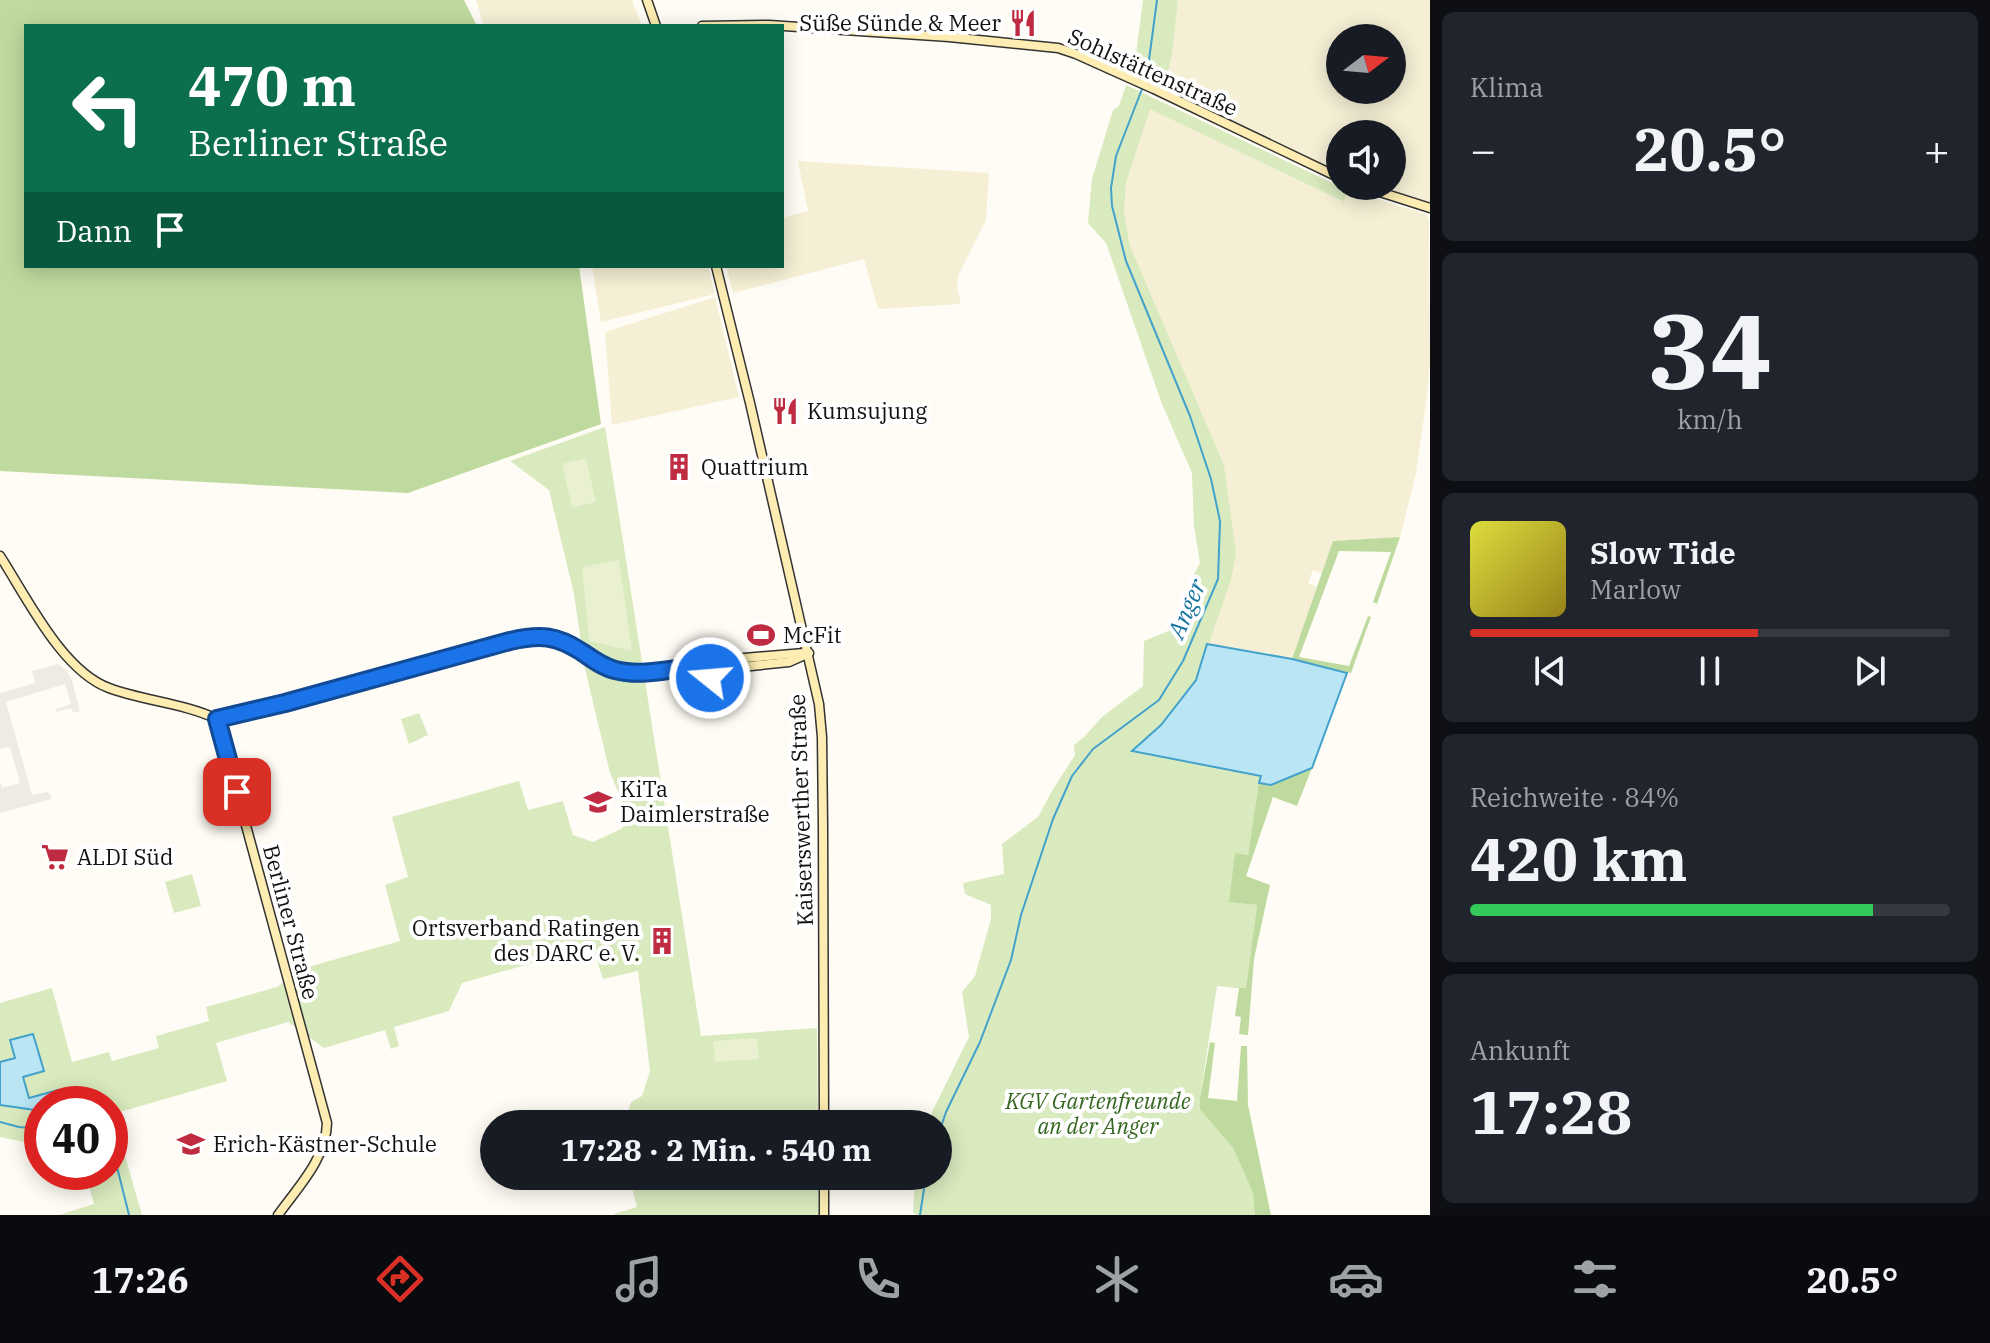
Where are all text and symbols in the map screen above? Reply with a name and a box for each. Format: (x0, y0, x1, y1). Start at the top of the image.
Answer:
place label: Süße Sünde & Meer (799, 8, 1001, 37)
restaurant icon: Süße Sünde & Meer (1008, 8, 1038, 38)
street label: Sohlstättenstraße (1064, 21, 1243, 122)
north arrow (1326, 24, 1406, 104)
map controls (1326, 24, 1406, 200)
text: 470 m (188, 49, 356, 121)
icon: left (56, 56, 160, 160)
text: Klima (1470, 70, 1543, 104)
text: 20.5° (1633, 109, 1787, 188)
text: Berliner Straße (188, 119, 448, 166)
button: sound (1326, 120, 1406, 200)
text: − (1470, 121, 1496, 178)
text: + (1924, 121, 1950, 178)
icon: arrive (148, 208, 192, 252)
text: Dann (56, 211, 132, 250)
text: 34 (1648, 282, 1772, 418)
restaurant icon: Kumsujung (770, 396, 800, 426)
place label: Kumsujung (807, 396, 927, 425)
text: km/h (1677, 402, 1743, 436)
building icon: Quattrium (664, 452, 694, 482)
place label: Quattrium (701, 452, 809, 481)
text: Slow Tide (1590, 533, 1736, 572)
text: Marlow (1590, 572, 1681, 606)
water label: Anger (1159, 573, 1213, 645)
sports icon: McFit (746, 620, 776, 650)
place label: McFit (783, 620, 842, 649)
position arrow (668, 636, 752, 720)
icon: previous (1528, 649, 1572, 693)
icon: pause (1688, 649, 1732, 693)
icon: next (1848, 649, 1892, 693)
street label: Kaiserswerther Straße (782, 693, 819, 927)
pin (203, 758, 271, 826)
icon: arrive (215, 770, 259, 814)
place label: KiTa Daimlerstraße (620, 774, 770, 828)
text: Reichweite · 84% (1470, 780, 1679, 814)
school or university icon: KiTa Daimlerstraße (583, 787, 613, 817)
text: 420 km (1470, 819, 1688, 898)
street label: Berliner Straße (257, 841, 326, 1002)
supermarket icon: ALDI Süd (40, 842, 70, 872)
place label: ALDI Süd (77, 842, 173, 871)
place label: Ortsverband Ratingen des DARC e. V. (412, 913, 640, 967)
building icon: Ortsverband Ratingen des DARC e. V. (647, 926, 677, 956)
text: Ankunft (1470, 1033, 1570, 1067)
text: 17:28 (1470, 1072, 1632, 1151)
speed limit sign: 40 (24, 1086, 128, 1190)
park label: KGV Gartenfreunde an der Anger (1005, 1086, 1191, 1140)
school or university icon: Erich-Kästner-Schule (176, 1129, 206, 1159)
place label: Erich-Kästner-Schule (213, 1129, 437, 1158)
text: 17:28 · 2 Min. · 540 m (561, 1130, 871, 1169)
icon: directions (372, 1251, 428, 1307)
icon: music (611, 1251, 667, 1307)
icon: phone (850, 1251, 906, 1307)
icon: climate (1089, 1251, 1145, 1307)
icon: car (1328, 1251, 1384, 1307)
icon: filters (1567, 1251, 1623, 1307)
text: 17:26 (92, 1256, 189, 1303)
text: 20.5° (1807, 1256, 1898, 1303)

